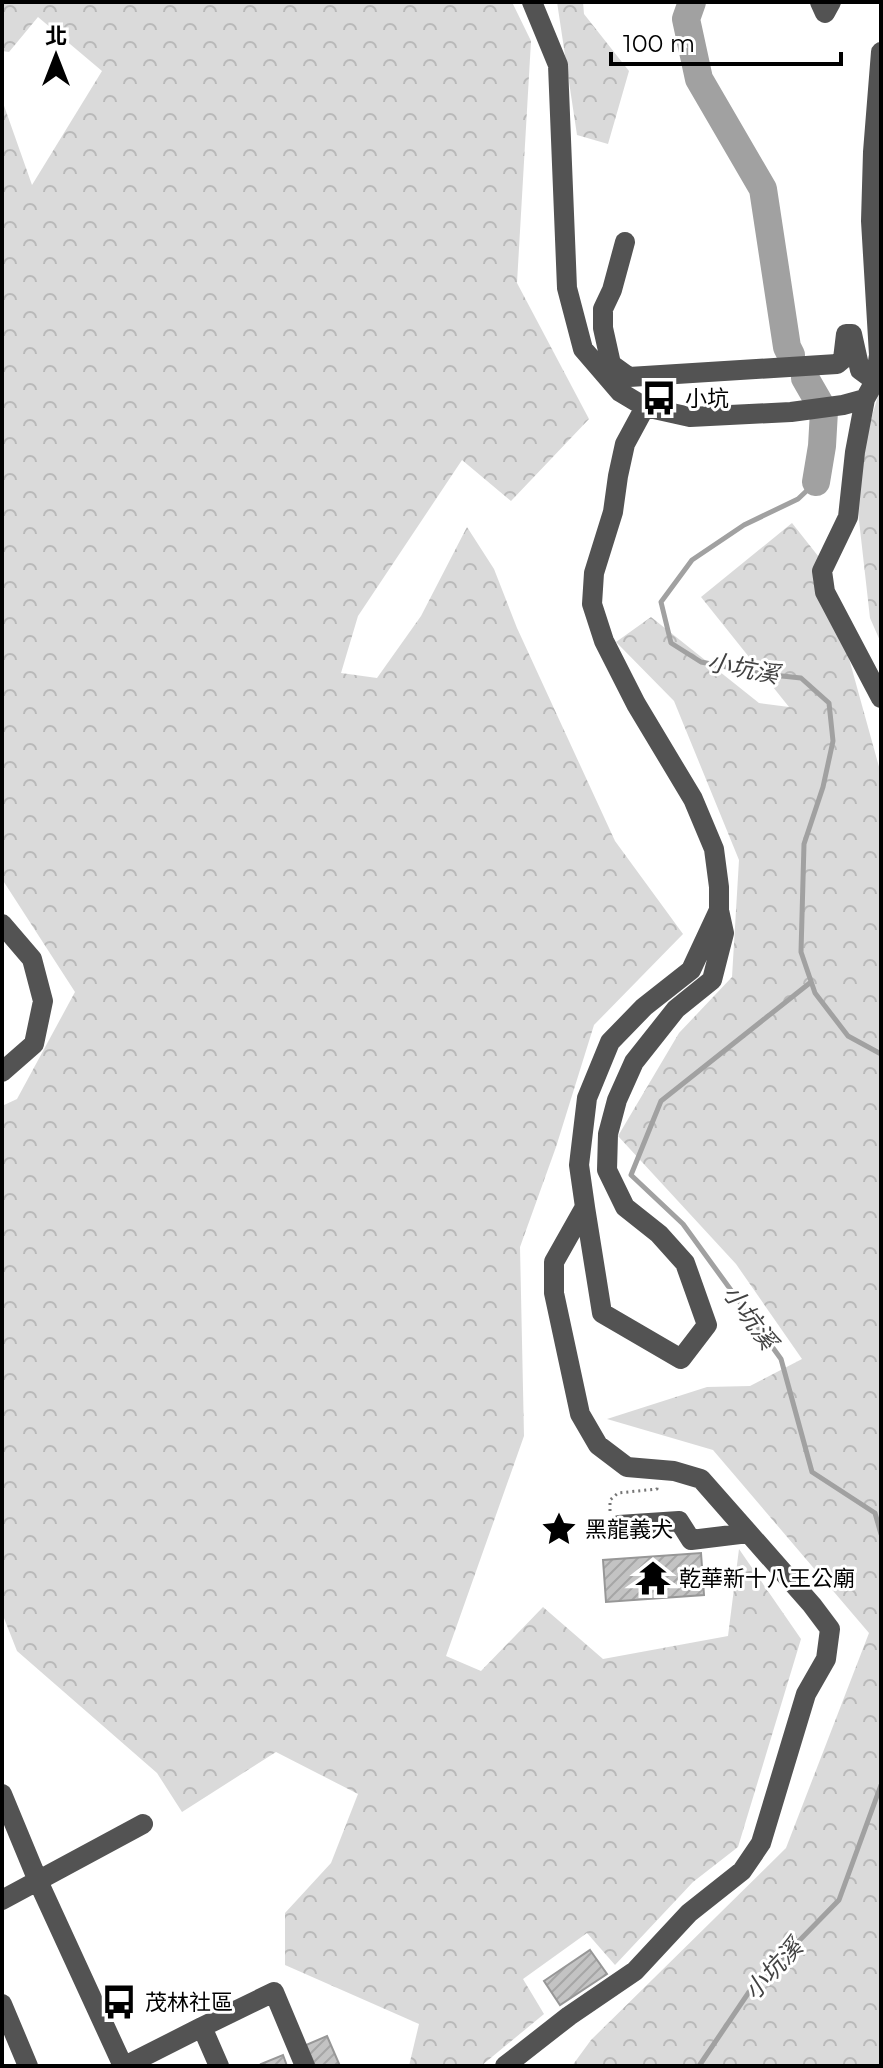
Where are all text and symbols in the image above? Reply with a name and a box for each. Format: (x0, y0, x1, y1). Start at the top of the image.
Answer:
north arrow (16, 16, 96, 96)
scale bar (611, 16, 841, 66)
text: 北 (45, 23, 67, 50)
text: 100 m (623, 29, 695, 58)
bus stop icon: 小坑 (640, 379, 678, 417)
place label: 小坑 (685, 385, 729, 412)
water label: 小坑溪 (705, 647, 784, 690)
water label: 小坑溪 (717, 1279, 785, 1357)
place icon: 黑龍義犬 (540, 1510, 578, 1548)
place label: 黑龍義犬 (585, 1516, 673, 1543)
temple icon: 乾華新十八王公廟 (634, 1559, 672, 1597)
place label: 乾華新十八王公廟 (679, 1565, 855, 1592)
water label: 小坑溪 (738, 1931, 810, 2005)
bus stop icon: 茂林社區 (100, 1983, 138, 2021)
place label: 茂林社區 (145, 1989, 233, 2016)

